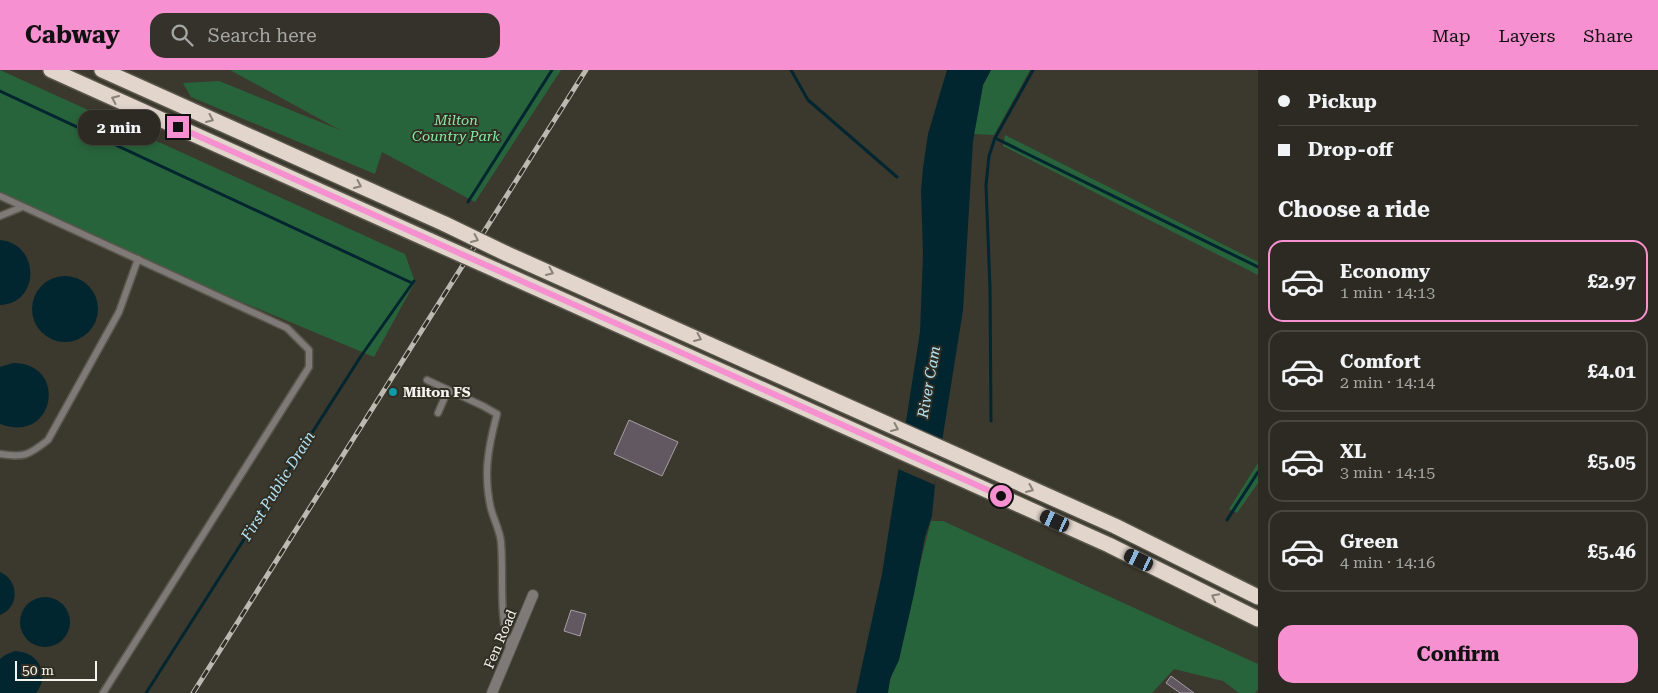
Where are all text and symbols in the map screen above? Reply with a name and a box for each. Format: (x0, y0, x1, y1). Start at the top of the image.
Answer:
search box (150, 13, 500, 58)
text: Cabway (25, 21, 120, 49)
icon: search (168, 21, 196, 49)
text: Search here (208, 24, 317, 47)
text: Map (1432, 25, 1471, 46)
text: Layers (1499, 25, 1555, 46)
text: Share (1583, 25, 1633, 46)
text: Pickup (1308, 90, 1377, 113)
one-way arrow (111, 95, 120, 105)
callout: 2 min (78, 110, 160, 144)
one-way arrow (205, 112, 214, 123)
park label: Milton Country Park (412, 112, 500, 144)
route end (167, 116, 189, 138)
text: 2 min (97, 118, 141, 137)
text: Drop-off (1308, 138, 1393, 161)
one-way arrow (353, 179, 362, 190)
text: Choose a ride (1278, 197, 1430, 222)
one-way arrow (470, 232, 479, 243)
icon: car (1280, 259, 1325, 304)
text: Economy (1340, 260, 1430, 283)
one-way arrow (545, 266, 554, 277)
text: £2.97 (1587, 270, 1636, 293)
text: 1 min · 14:13 (1340, 283, 1435, 302)
one-way arrow (693, 332, 702, 343)
water label: River Cam (914, 345, 944, 420)
icon: car (1280, 349, 1325, 394)
text: Comfort (1340, 350, 1421, 373)
text: £4.01 (1587, 360, 1636, 383)
text: 2 min · 14:14 (1340, 373, 1435, 392)
place label: Milton FS (403, 384, 471, 400)
marker: Milton FS (387, 386, 399, 398)
one-way arrow (890, 421, 899, 432)
water label: First Public Drain (237, 428, 319, 545)
icon: car (1280, 439, 1325, 484)
text: XL (1340, 440, 1366, 463)
text: £5.05 (1587, 450, 1636, 473)
text: 3 min · 14:15 (1340, 463, 1435, 482)
one-way arrow (1025, 482, 1034, 493)
route start (990, 485, 1012, 507)
car (1038, 508, 1071, 534)
icon: car (1280, 529, 1325, 574)
text: Green (1340, 530, 1398, 553)
text: £5.46 (1587, 540, 1636, 563)
car (1122, 547, 1155, 573)
text: 4 min · 14:16 (1340, 553, 1435, 572)
one-way arrow (1211, 593, 1220, 603)
street label: Fen Road (480, 607, 520, 671)
button: Confirm (1278, 625, 1638, 683)
scale bar (15, 658, 98, 681)
text: 50 m (22, 662, 54, 678)

